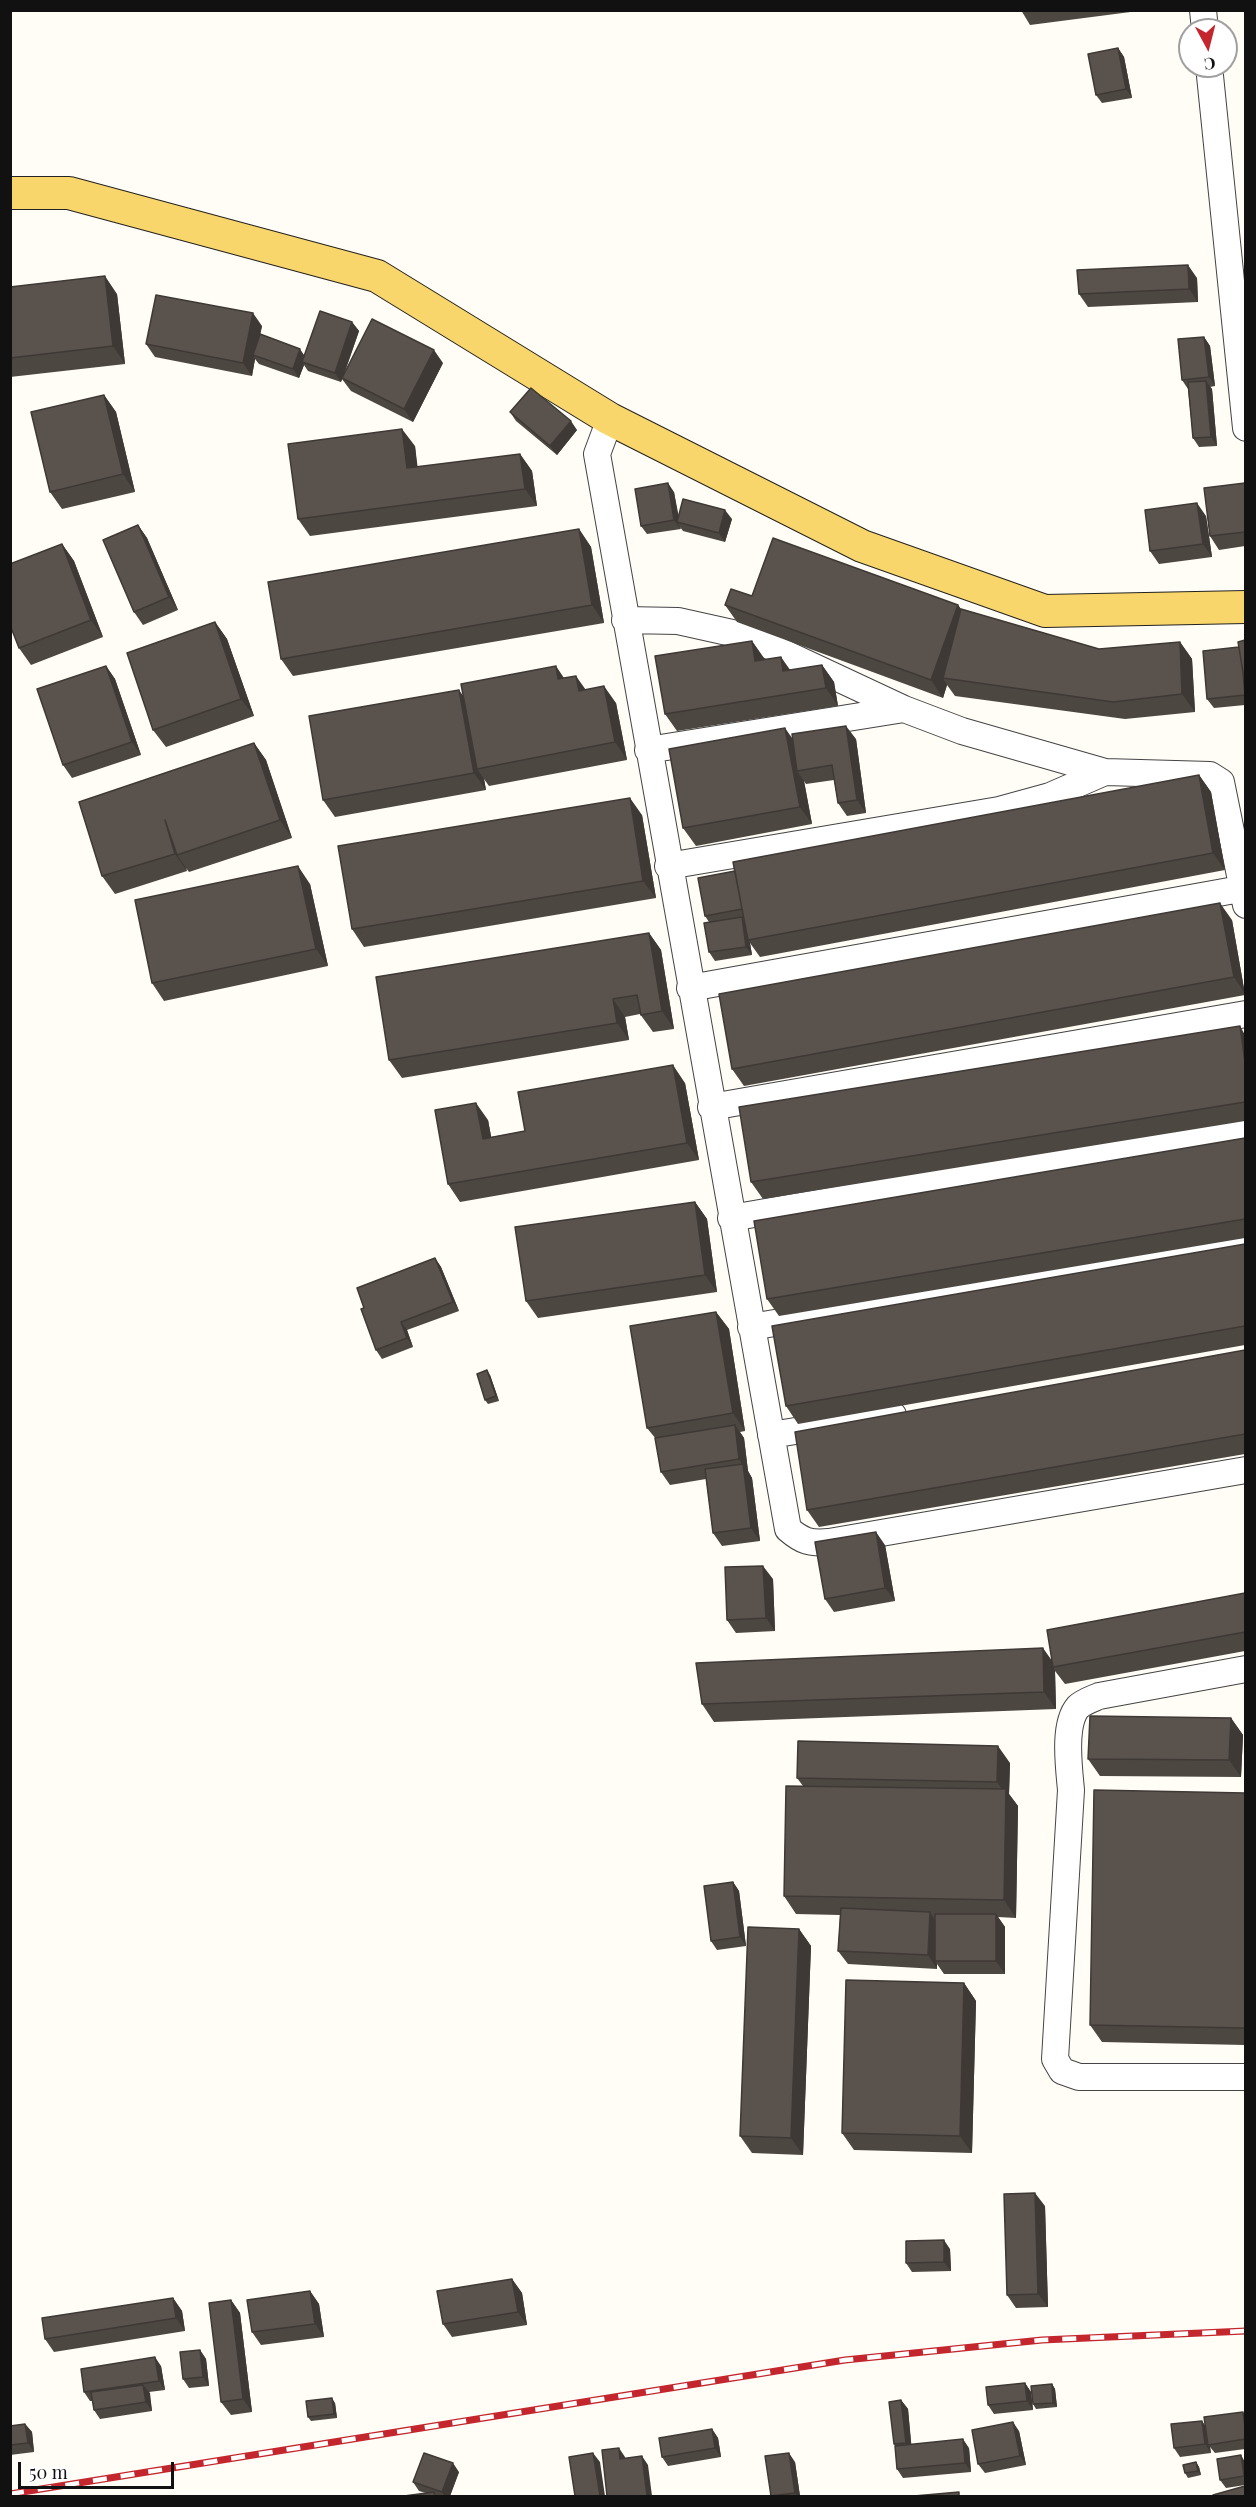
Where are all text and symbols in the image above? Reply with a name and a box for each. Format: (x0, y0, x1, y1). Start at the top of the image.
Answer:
north arrow (1178, 18, 1238, 78)
text: С (1203, 53, 1217, 75)
scale bar (21, 2450, 177, 2488)
text: 50 m (29, 2460, 68, 2484)

